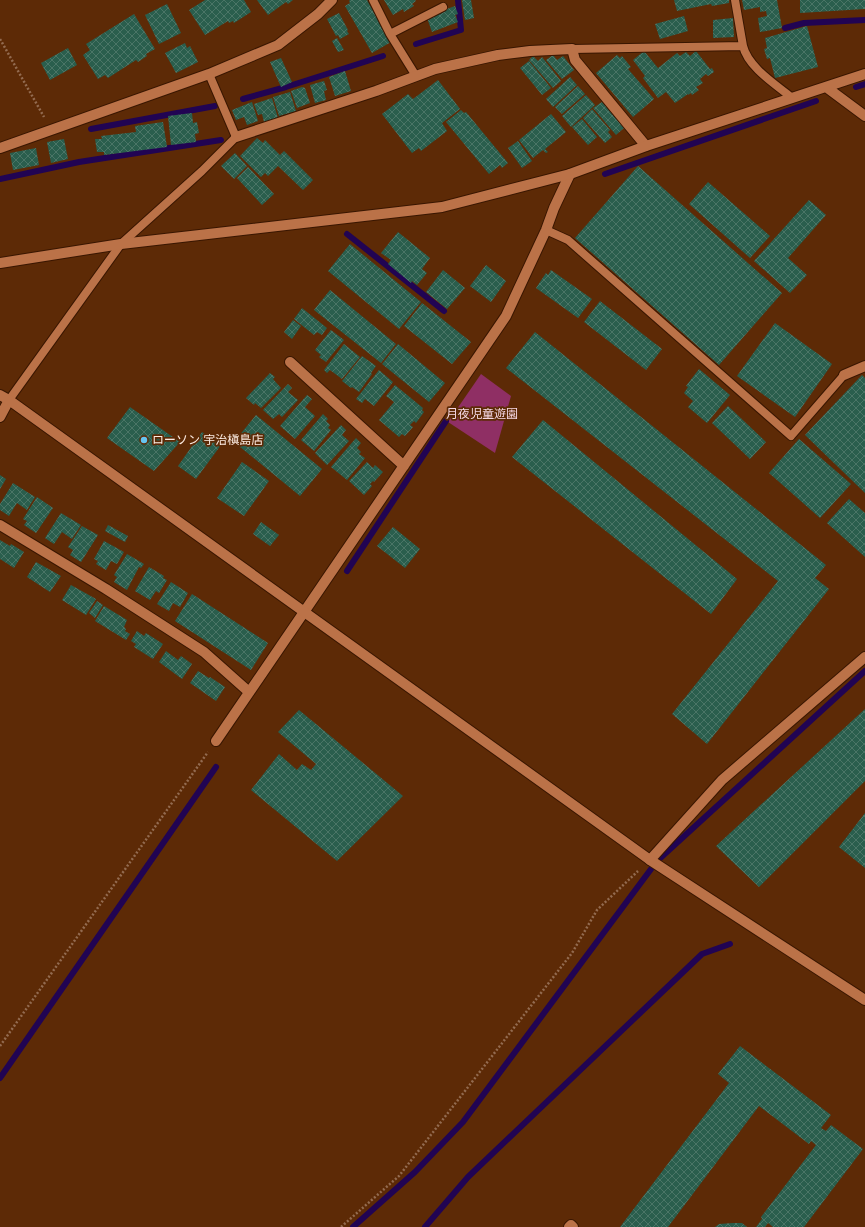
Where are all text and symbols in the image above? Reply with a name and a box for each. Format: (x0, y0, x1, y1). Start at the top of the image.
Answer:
park label: 月夜児童遊園 (446, 407, 518, 421)
place label: ローソン 宇治槇島店 (152, 433, 263, 447)
marker: ローソン 宇治槇島店 (139, 435, 149, 445)

